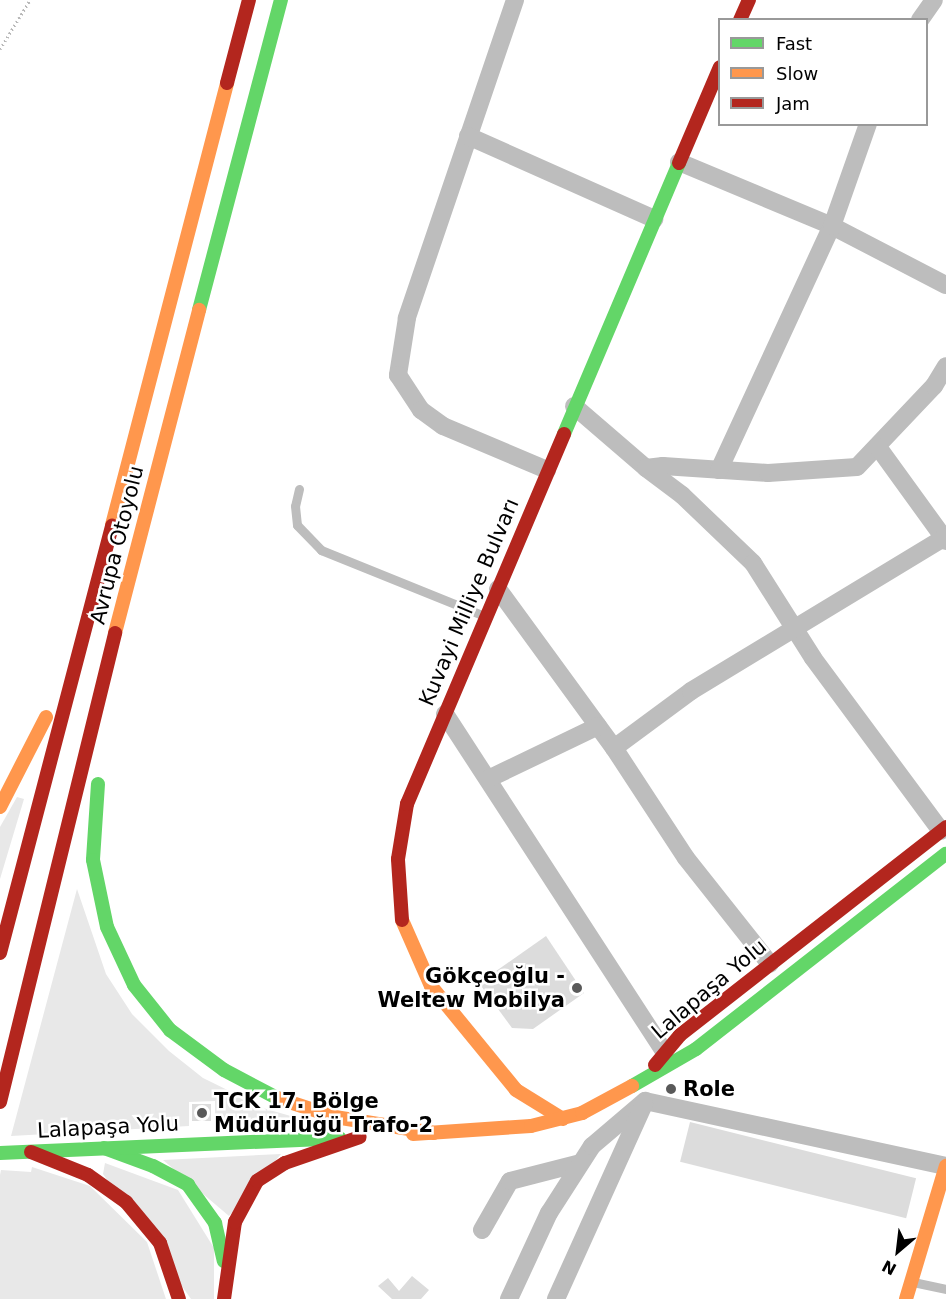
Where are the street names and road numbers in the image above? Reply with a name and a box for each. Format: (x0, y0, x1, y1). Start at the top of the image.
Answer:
street label: Avrupa Otoyolu (85, 463, 149, 627)
street label: Kuvayi Milliye Bulvarı (414, 494, 524, 710)
street label: Lalapaşa Yolu (647, 934, 771, 1044)
street label: Lalapaşa Yolu (36, 1111, 180, 1143)

